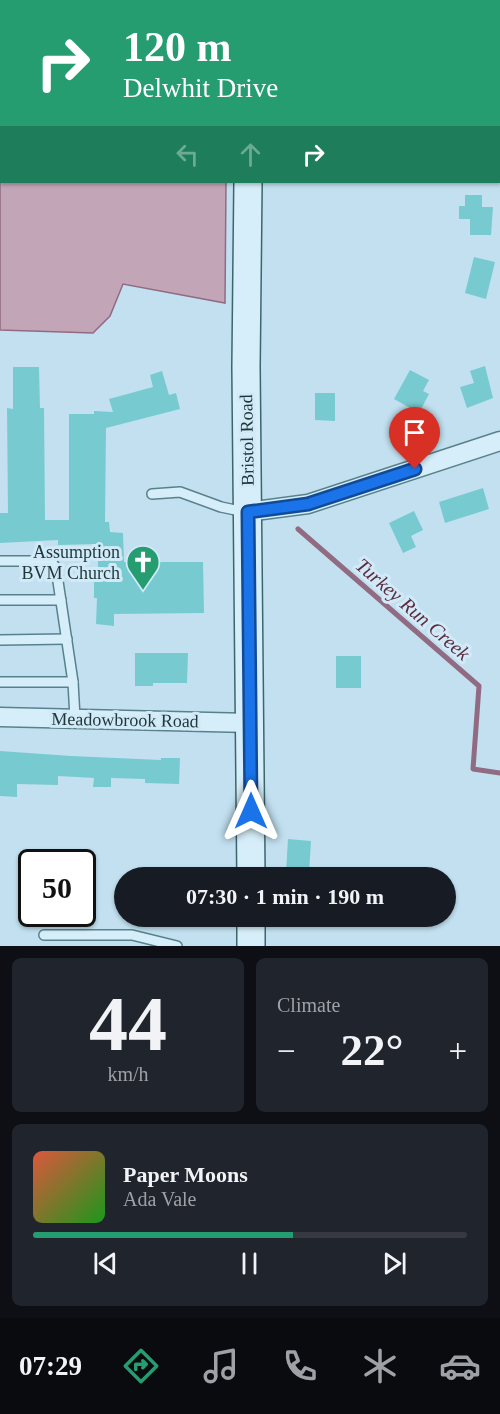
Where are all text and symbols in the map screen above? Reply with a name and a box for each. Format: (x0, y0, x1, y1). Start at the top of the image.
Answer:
icon: right (24, 24, 102, 102)
text: 120 m (123, 24, 232, 70)
text: Delwhit Drive (123, 73, 278, 103)
icon: left (171, 138, 204, 171)
icon: ahead (234, 138, 267, 171)
icon: right (297, 138, 330, 171)
street label: Bristol Road (236, 394, 258, 486)
pin (389, 407, 440, 469)
icon: arrive (398, 416, 431, 449)
place label: Assumption BVM Church (22, 542, 120, 583)
church icon: Assumption BVM Church (125, 544, 161, 591)
water label: Turkey Run Creek (351, 554, 475, 666)
street label: Meadowbrook Road (51, 709, 199, 731)
position arrow (219, 779, 283, 843)
speed limit sign: 50 (18, 849, 96, 927)
text: 07:30 · 1 min · 190 m (186, 884, 384, 909)
text: 44 (89, 980, 167, 1067)
text: Climate (277, 994, 340, 1016)
text: 22° (341, 1025, 404, 1075)
text: − (277, 1033, 296, 1069)
text: + (448, 1033, 467, 1069)
text: km/h (107, 1063, 149, 1085)
text: Paper Moons (123, 1162, 248, 1187)
text: Ada Vale (123, 1188, 197, 1210)
icon: previous (89, 1247, 122, 1280)
icon: pause (233, 1247, 266, 1280)
icon: next (378, 1247, 411, 1280)
icon: directions (120, 1345, 162, 1387)
icon: music (200, 1345, 242, 1387)
icon: phone (279, 1345, 321, 1387)
icon: climate (359, 1345, 401, 1387)
icon: car (439, 1345, 481, 1387)
text: 07:29 (19, 1351, 82, 1381)

